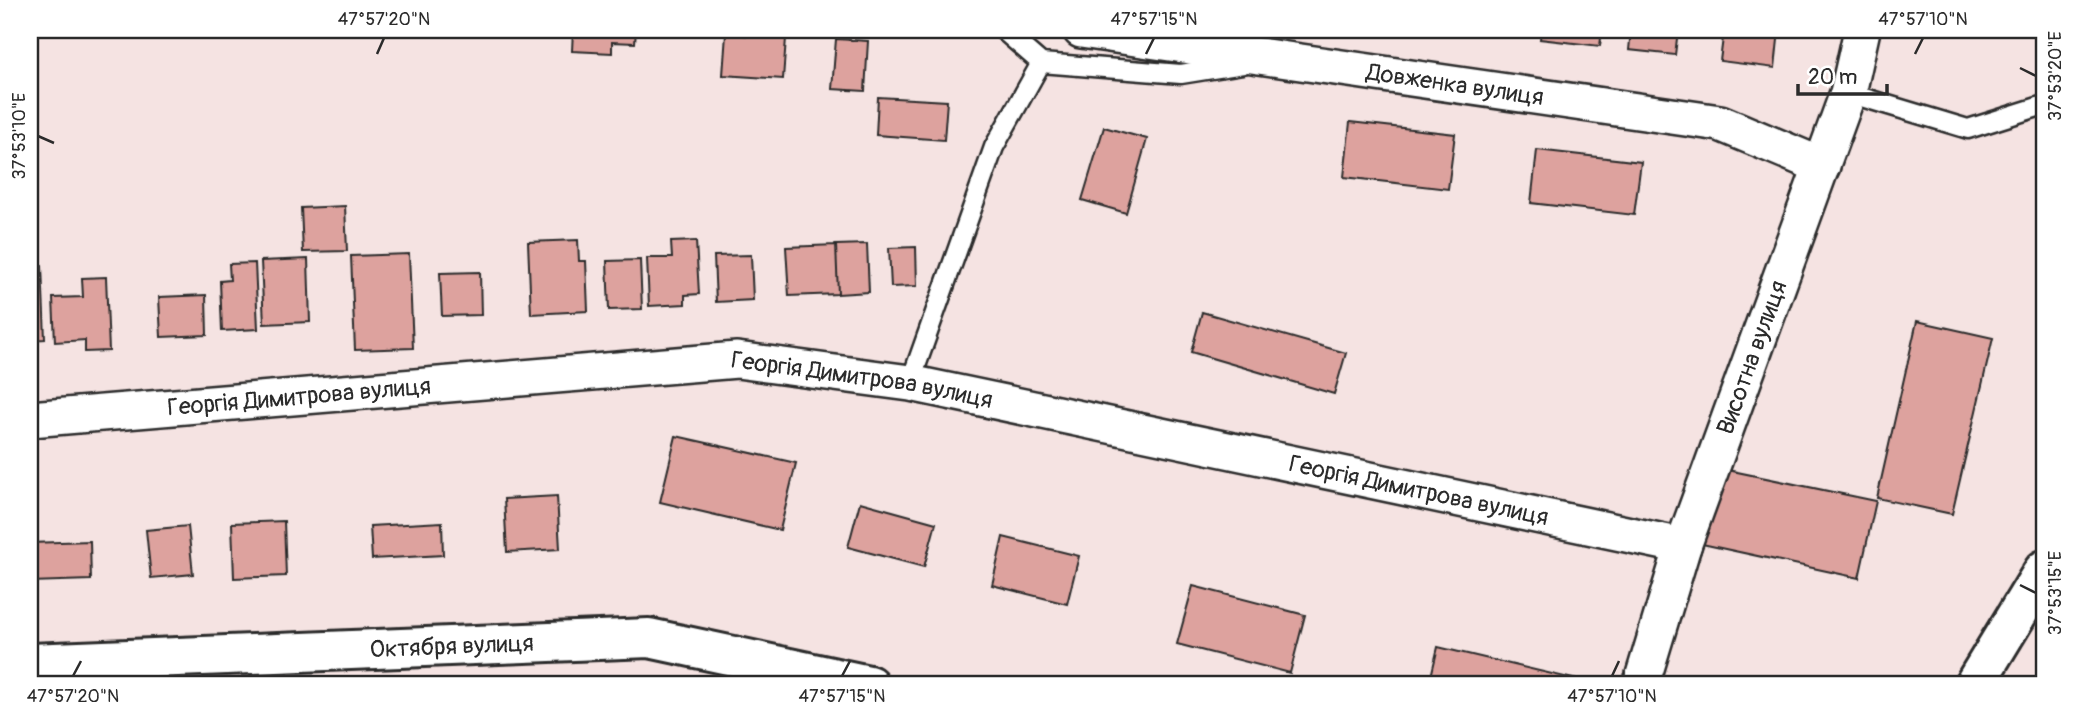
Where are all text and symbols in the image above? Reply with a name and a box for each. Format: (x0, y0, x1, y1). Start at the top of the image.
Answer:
text: 47°57'20"N (338, 8, 430, 31)
text: 47°57'15"N (1111, 8, 1197, 31)
text: 47°57'10"N (1878, 8, 1968, 31)
text: 37°53'20"E (2044, 31, 2067, 121)
scale bar (1798, 52, 1887, 96)
street label: Довженка вулиця (1364, 57, 1546, 112)
text: 20 m (1808, 64, 1857, 91)
text: 37°53'10"E (8, 93, 31, 179)
street label: Висотна вулиця (1710, 276, 1793, 438)
street label: Георгія Димитрова вулиця (730, 345, 995, 415)
street label: Георгія Димитрова вулиця (166, 371, 432, 422)
street label: Георгія Димитрова вулиця (1287, 449, 1551, 532)
text: 37°53'15"E (2044, 551, 2067, 635)
street label: Октября вулиця (369, 628, 534, 664)
text: 47°57'20"N (27, 685, 119, 708)
text: 47°57'15"N (799, 685, 885, 708)
text: 47°57'10"N (1567, 685, 1657, 708)

